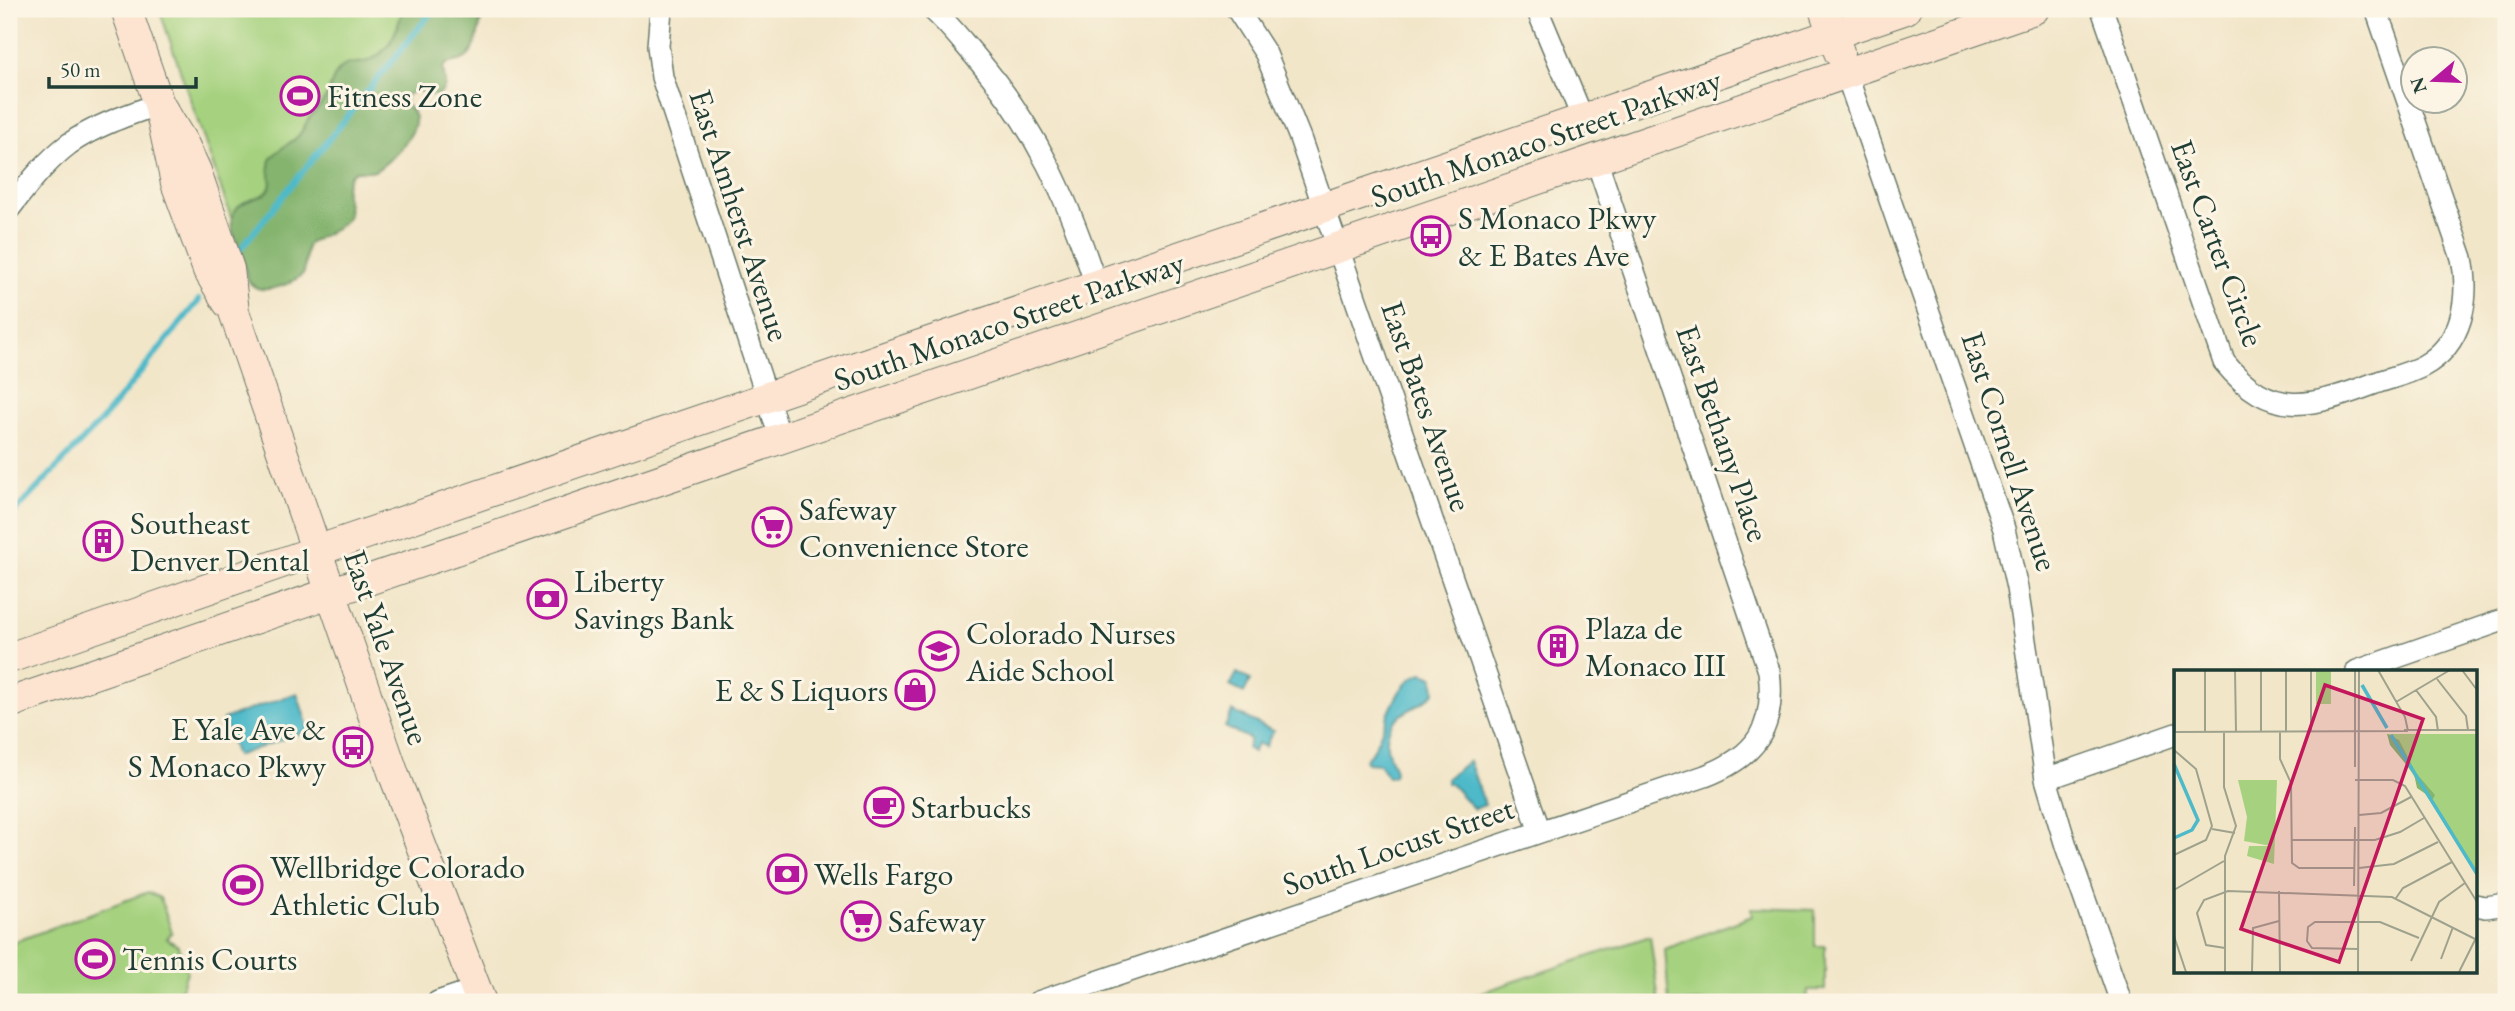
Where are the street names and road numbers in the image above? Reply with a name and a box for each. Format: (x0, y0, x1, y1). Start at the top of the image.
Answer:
street label: South Monaco Street Parkway (1365, 58, 1728, 218)
street label: East Amherst Avenue (680, 84, 800, 346)
street label: East Carter Circle (2161, 134, 2275, 352)
street label: South Monaco Street Parkway (828, 241, 1191, 401)
street label: East Bates Avenue (1371, 295, 1483, 517)
street label: East Bethany Place (1666, 319, 1780, 547)
street label: East Cornell Avenue (1952, 326, 2068, 576)
street label: East Yale Avenue (334, 544, 440, 750)
street label: South Locust Street (1277, 787, 1519, 905)

